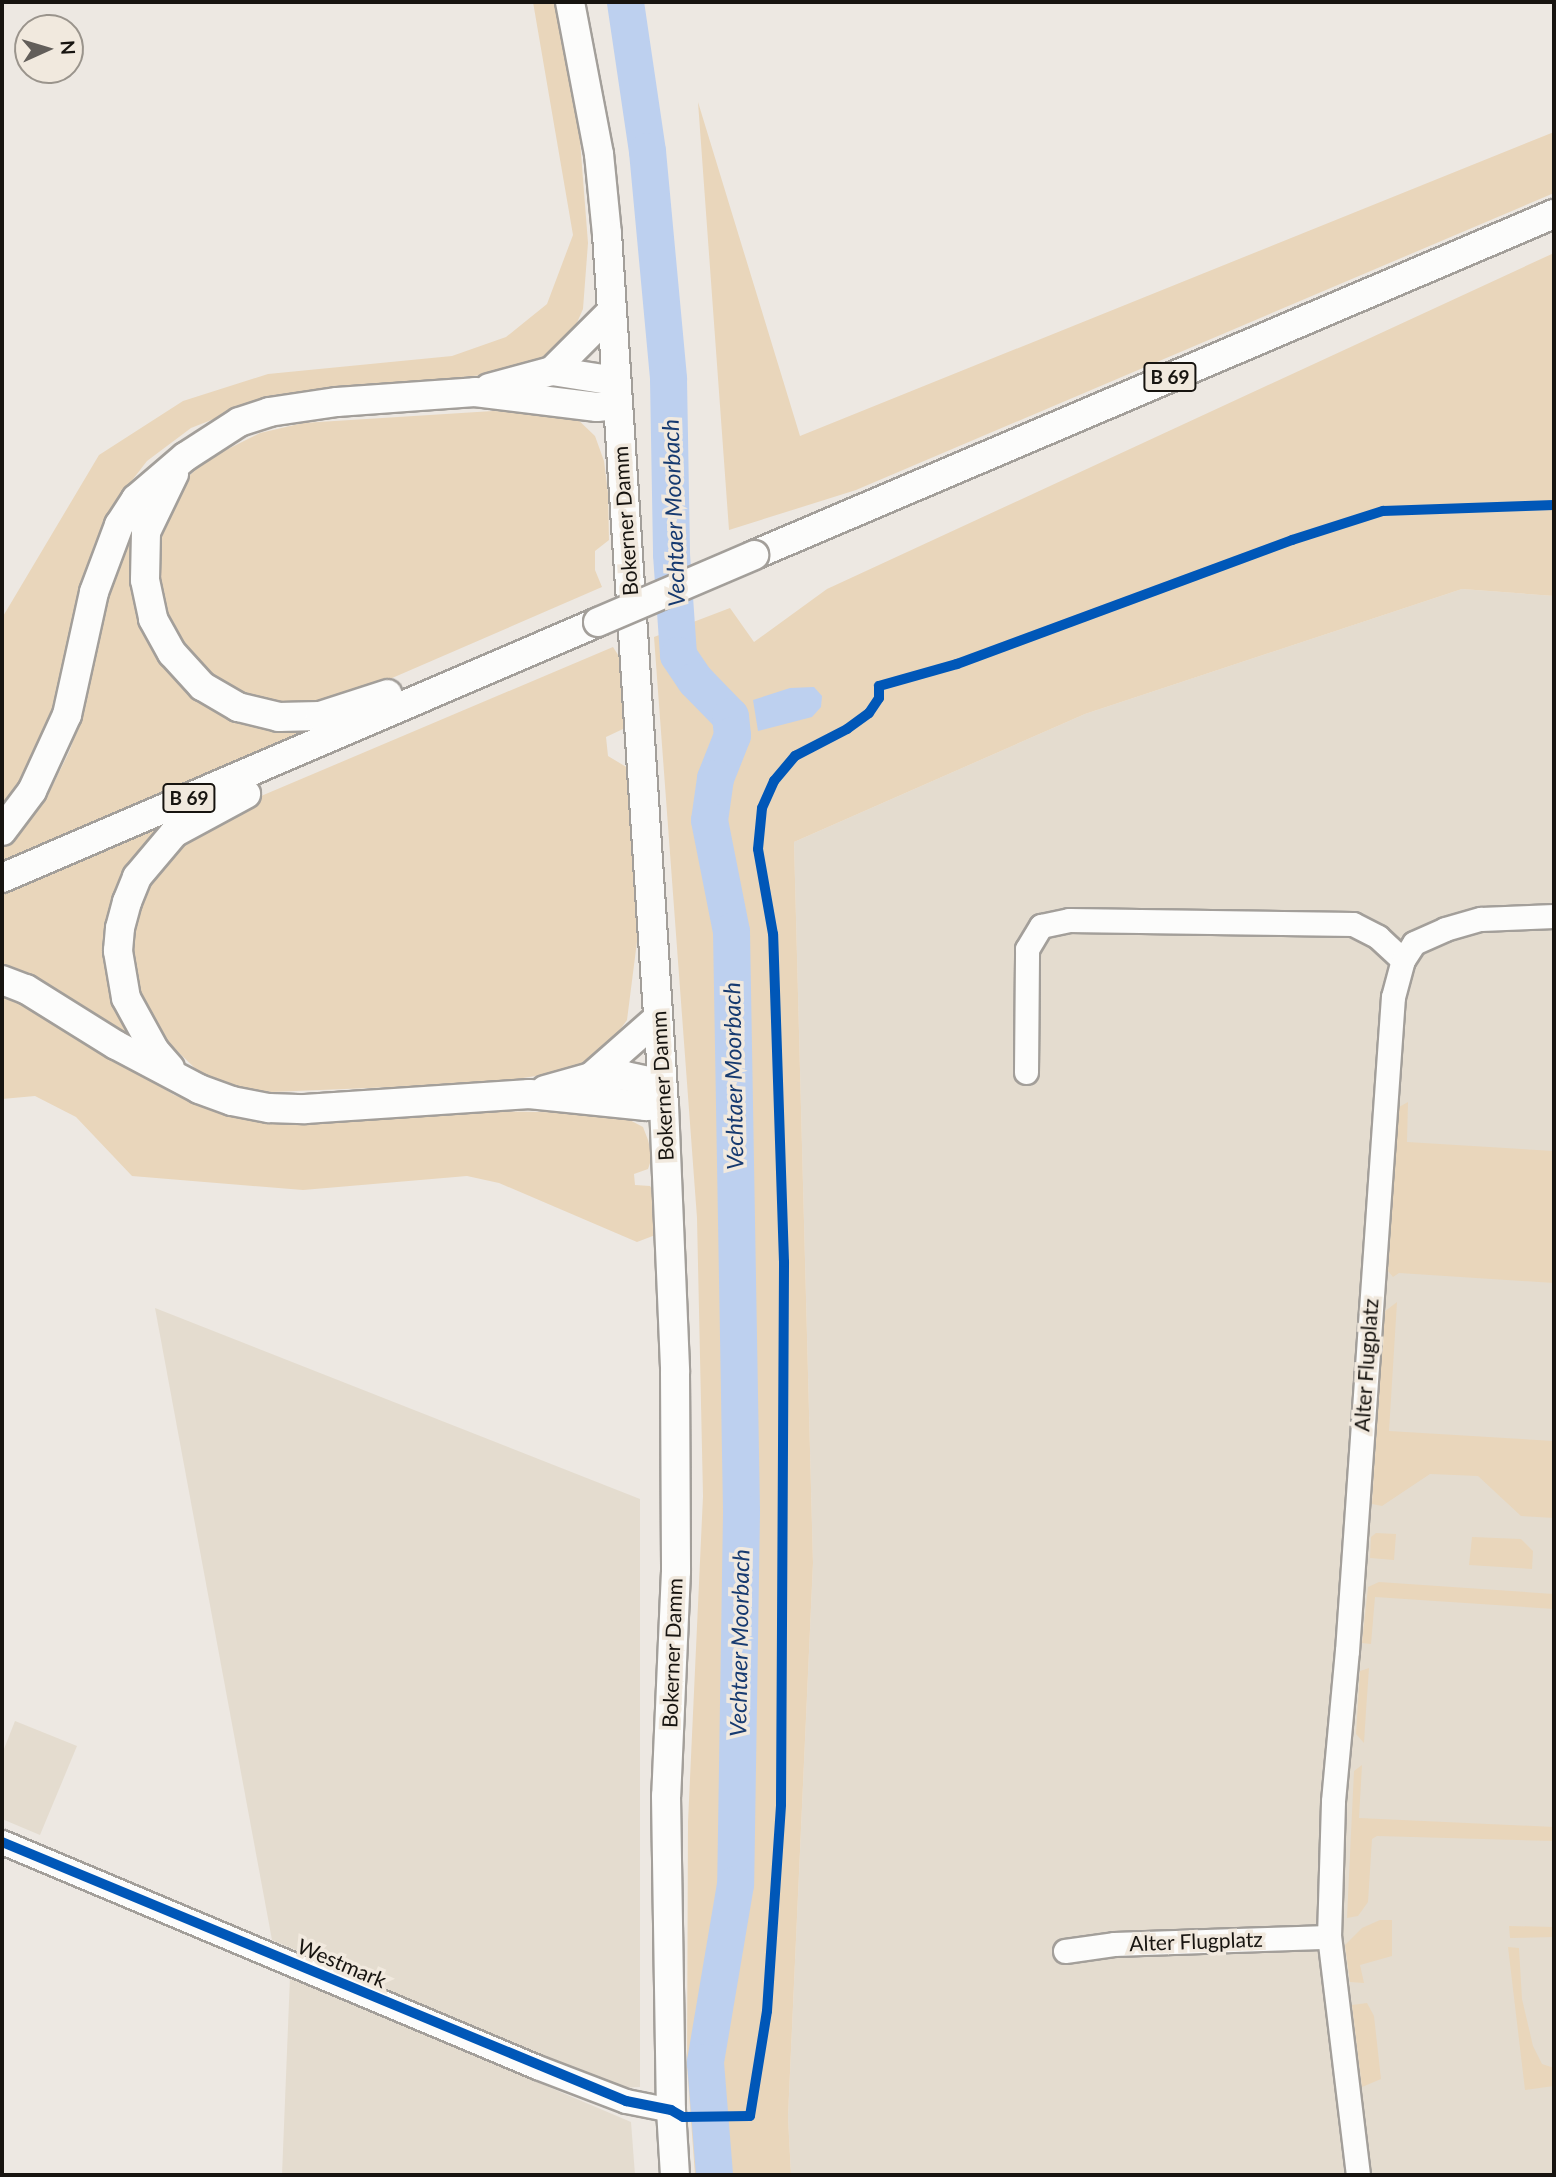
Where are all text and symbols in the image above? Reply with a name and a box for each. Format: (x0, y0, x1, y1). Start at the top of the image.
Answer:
north arrow (14, 14, 84, 84)
text: N (56, 40, 80, 56)
road number: B 69 (1142, 362, 1198, 392)
water label: Vechtaer Moorbach (656, 419, 690, 607)
street label: Bokerner Damm (607, 445, 643, 597)
road number: B 69 (161, 782, 217, 814)
water label: Vechtaer Moorbach (718, 982, 748, 1170)
street label: Bokerner Damm (645, 1010, 679, 1162)
street label: Alter Flugplatz (1349, 1297, 1383, 1433)
water label: Vechtaer Moorbach (724, 1549, 754, 1737)
street label: Bokerner Damm (657, 1577, 687, 1729)
street label: Alter Flugplatz (1129, 1926, 1263, 1956)
street label: Westmark (294, 1933, 390, 1993)

